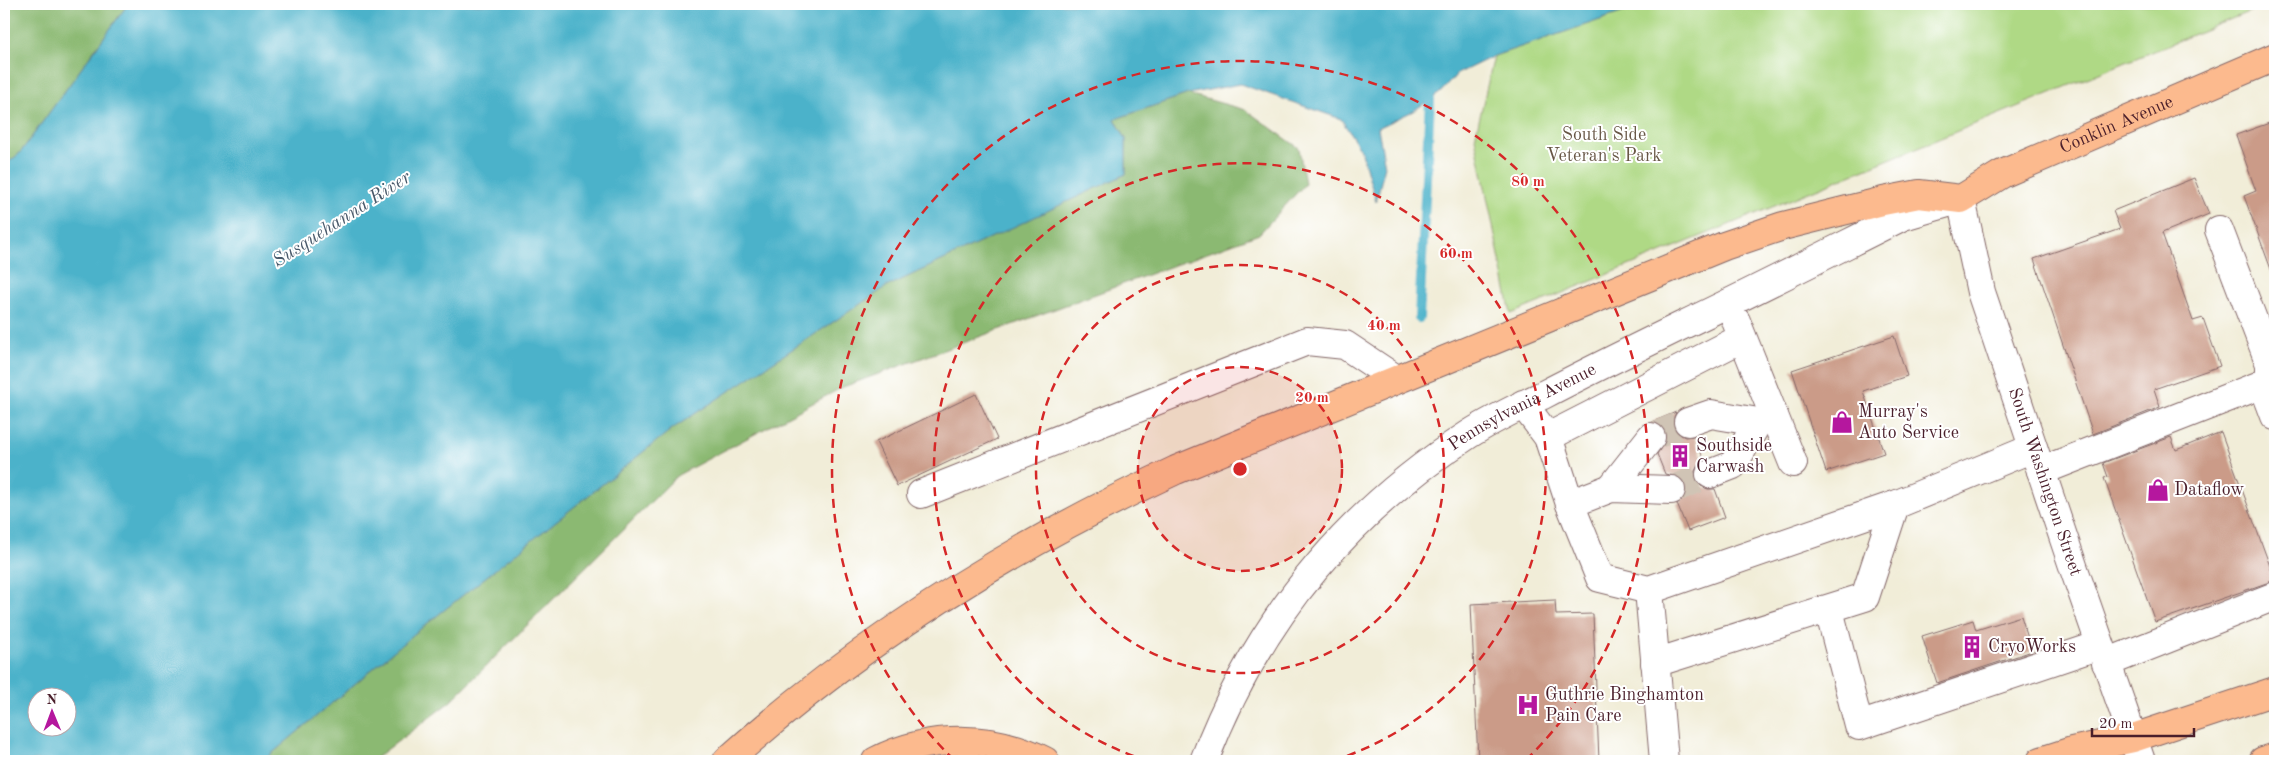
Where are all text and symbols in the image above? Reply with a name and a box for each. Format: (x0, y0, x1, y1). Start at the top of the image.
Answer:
street label: Conklin Avenue (2057, 93, 2176, 157)
park label: South Side Veteran's Park (1546, 126, 1662, 165)
water label: Susquehanna River (270, 168, 415, 272)
text: 80 m (1511, 175, 1545, 190)
text: 60 m (1439, 247, 1473, 262)
text: 40 m (1367, 319, 1401, 334)
street label: Pennsylvania Avenue (1445, 360, 1599, 454)
street label: South Washington Street (2005, 386, 2085, 578)
text: 20 m (1295, 391, 1329, 406)
place label: Murray's Auto Service (1858, 403, 1959, 442)
shop icon: Murray's Auto Service (1829, 409, 1855, 435)
place label: Southside Carwash (1696, 437, 1772, 476)
building icon: Southside Carwash (1667, 443, 1693, 469)
centre of rings (1231, 460, 1249, 478)
shop icon: Dataflow (2145, 477, 2171, 503)
place label: Dataflow (2174, 481, 2244, 499)
building icon: CryoWorks (1959, 634, 1985, 660)
place label: CryoWorks (1988, 638, 2076, 656)
place label: Guthrie Binghamton Pain Care (1545, 686, 1704, 725)
north arrow (28, 688, 78, 738)
hospital icon: Guthrie Binghamton Pain Care (1515, 692, 1541, 718)
text: N (46, 693, 58, 707)
scale bar (2092, 705, 2194, 737)
text: 20 m (2099, 717, 2133, 732)

